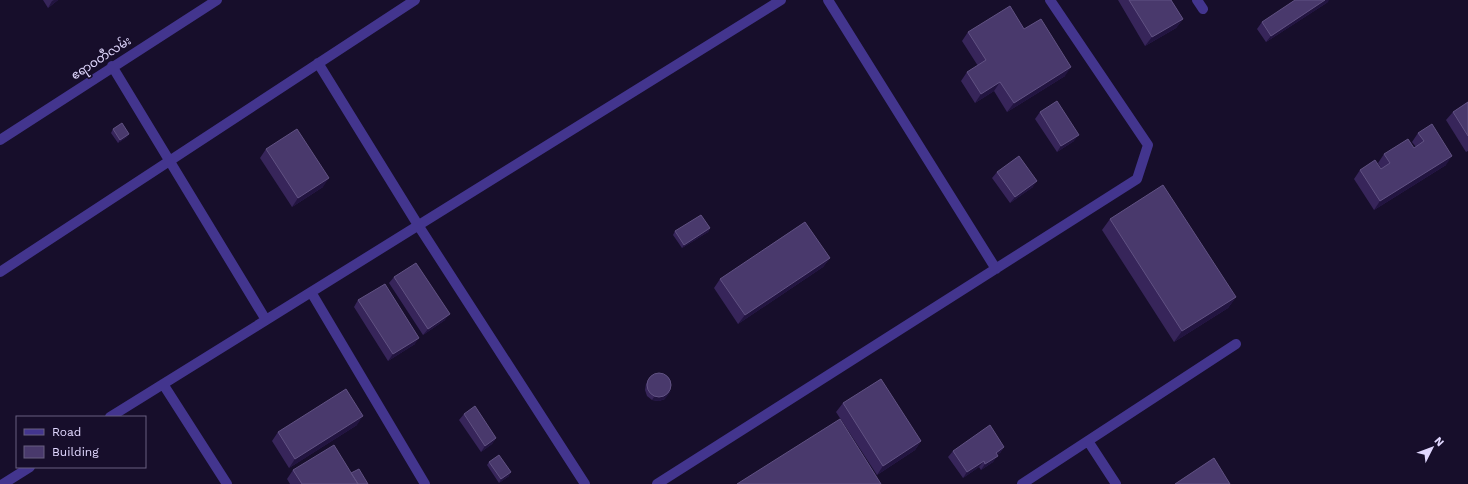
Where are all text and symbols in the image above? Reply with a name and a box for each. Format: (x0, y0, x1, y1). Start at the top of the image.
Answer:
street label: ဧရာဝတီလမ်း (67, 32, 135, 85)
legend (16, 416, 146, 468)
text: Road (52, 425, 81, 439)
north arrow (1412, 428, 1452, 468)
text: N (1432, 434, 1447, 449)
text: Building (52, 445, 99, 459)

